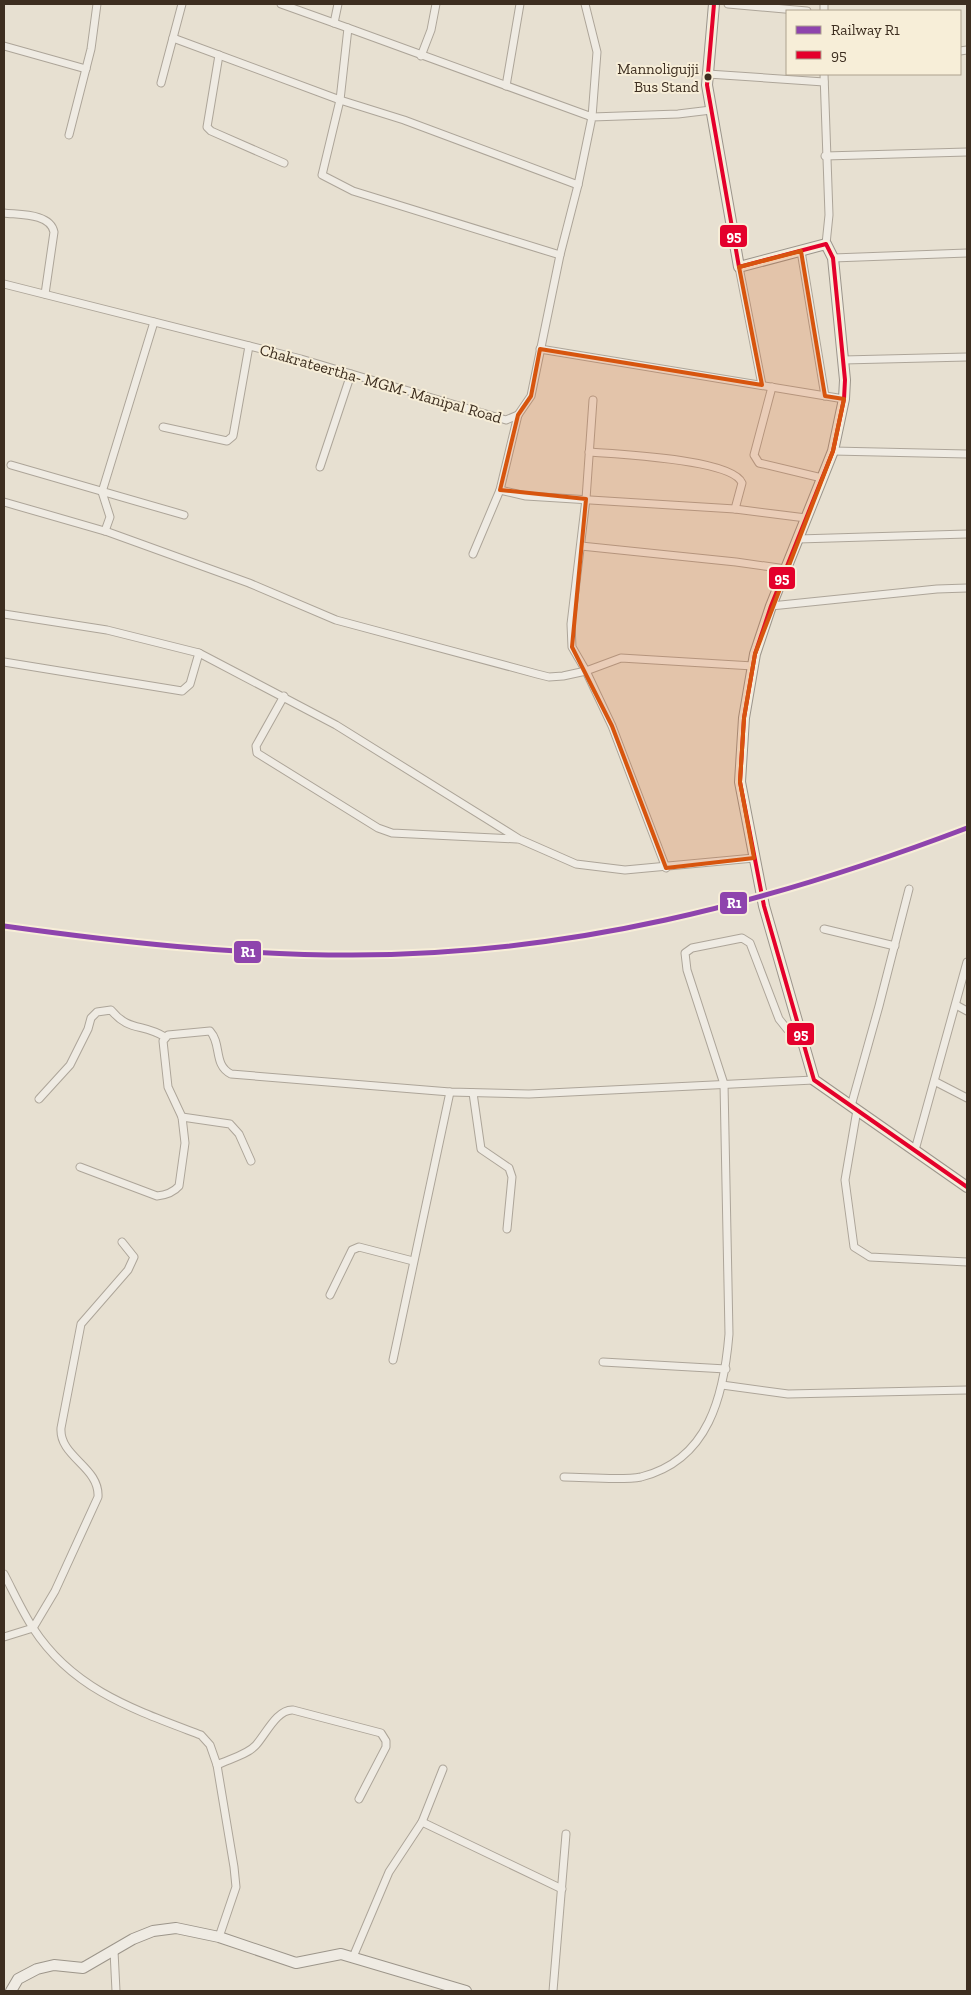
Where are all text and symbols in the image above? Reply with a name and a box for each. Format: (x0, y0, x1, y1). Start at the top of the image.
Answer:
legend (786, 10, 961, 75)
text: Railway R1 (831, 21, 900, 39)
text: 95 (831, 46, 847, 64)
place label: Mannoligujji Bus Stand (617, 60, 700, 96)
marker: Mannoligujji Bus Stand (703, 72, 713, 82)
line badge: 95 (719, 224, 748, 248)
text: 95 (727, 228, 741, 245)
street label: Chakrateertha- MGM- Manipal Road (258, 340, 504, 427)
line badge: 95 (768, 566, 796, 590)
text: 95 (775, 570, 789, 587)
line badge: R1 (719, 891, 748, 915)
text: R1 (727, 895, 742, 912)
line badge: R1 (233, 940, 262, 964)
text: R1 (241, 944, 256, 961)
line badge: 95 (786, 1022, 815, 1046)
text: 95 (794, 1026, 808, 1043)

